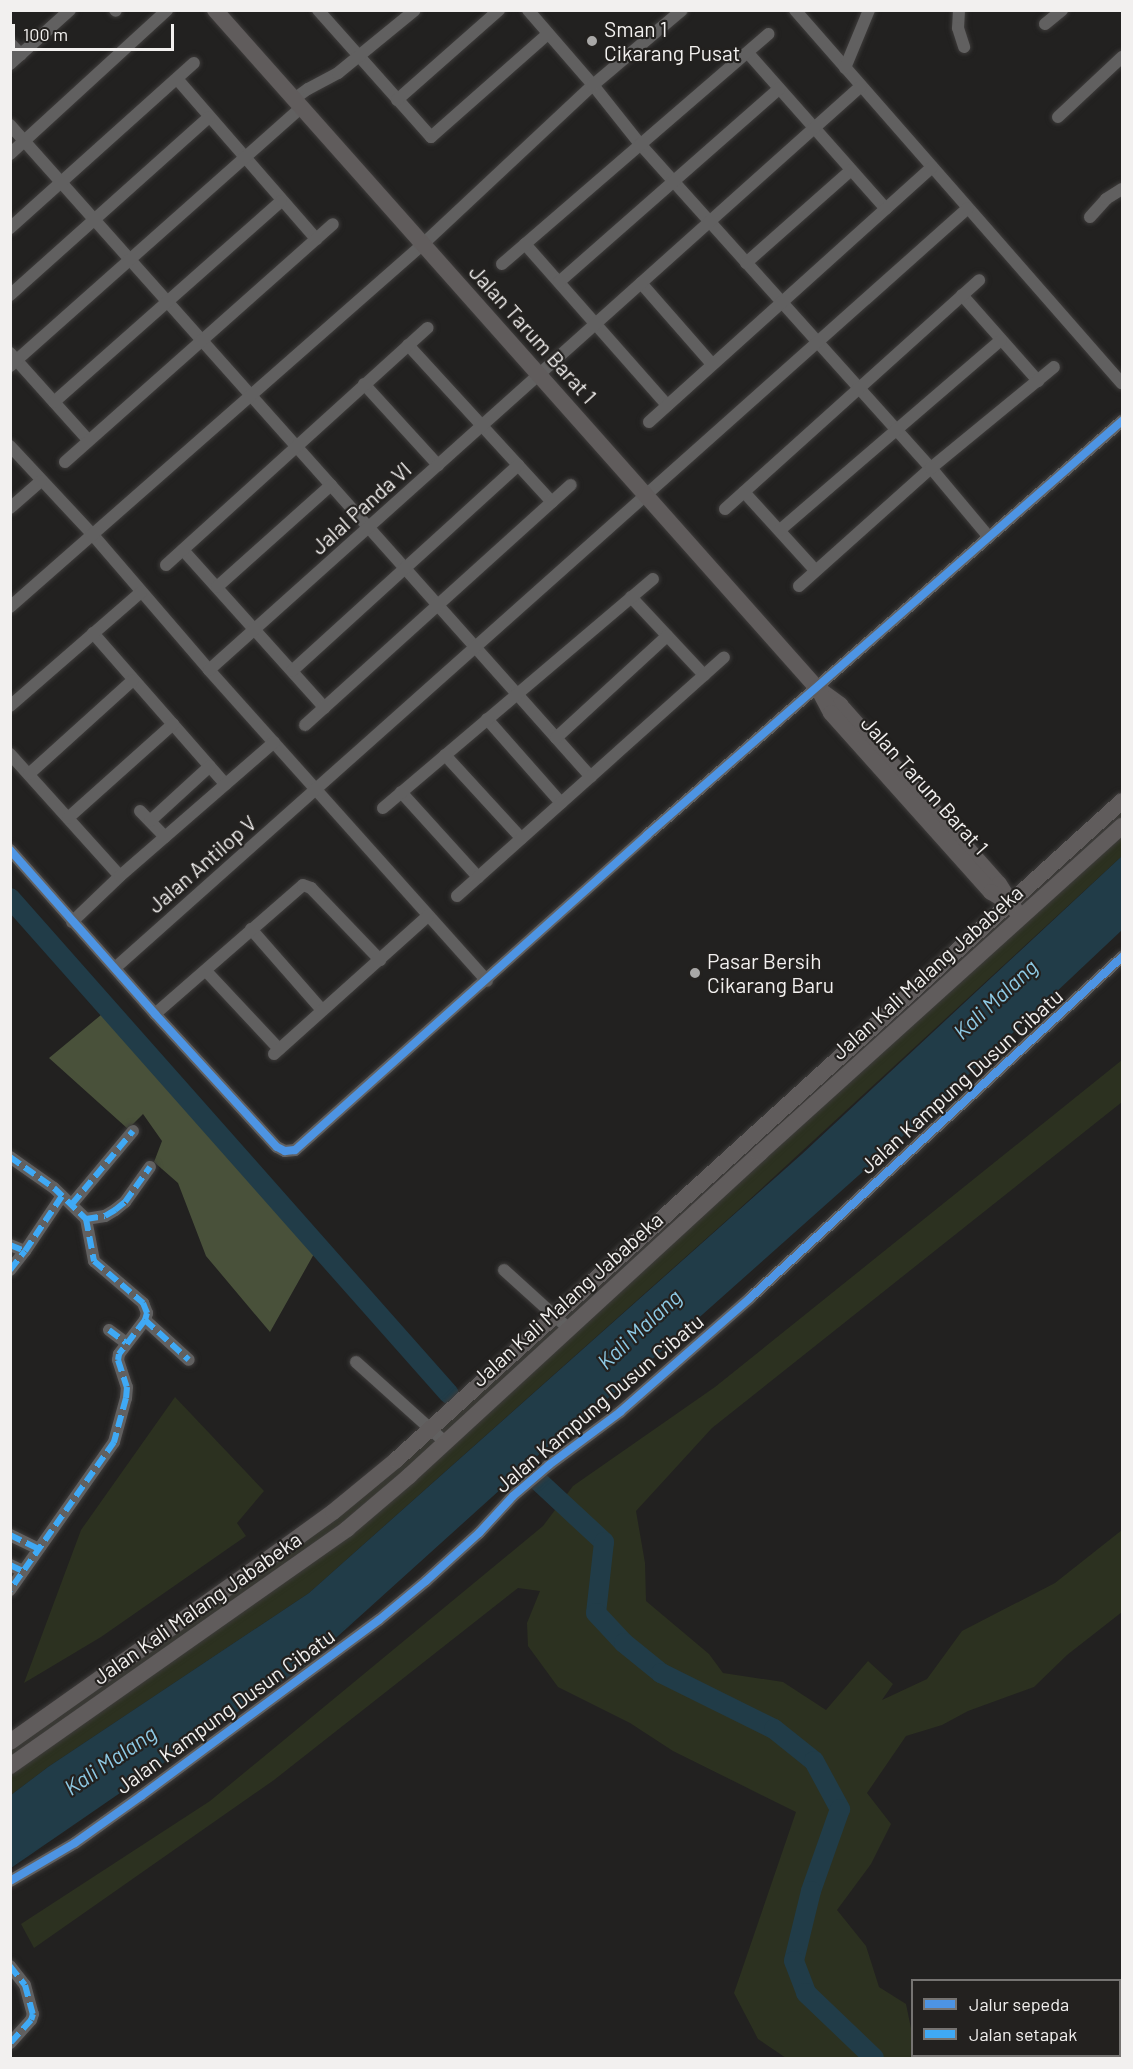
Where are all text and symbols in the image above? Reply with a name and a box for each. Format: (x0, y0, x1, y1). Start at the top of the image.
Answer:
scale bar (15, 12, 177, 50)
place label: Sman 1 Cikarang Pusat (604, 16, 740, 66)
text: 100 m (23, 23, 68, 45)
marker: Sman 1 Cikarang Pusat (585, 34, 599, 48)
street label: Jalan Tarum Barat 1 (464, 259, 602, 409)
street label: Jalal Panda VI (306, 457, 416, 559)
street label: Jalan Tarum Barat 1 (856, 710, 994, 860)
street label: Jalan Antilop V (143, 810, 261, 918)
street label: Jalan Kali Malang Jababeka (826, 879, 1028, 1065)
place label: Pasar Bersih Cikarang Baru (707, 948, 834, 998)
water label: Kali Malang (947, 953, 1043, 1045)
marker: Pasar Bersih Cikarang Baru (688, 966, 702, 980)
street label: Jalan Kampung Dusun Cibatu (854, 983, 1068, 1179)
street label: Jalan Kali Malang Jababeka (466, 1206, 668, 1392)
water label: Kali Malang (591, 1283, 687, 1375)
street label: Jalan Kampung Dusun Cibatu (490, 1308, 708, 1498)
street label: Jalan Kali Malang Jababeka (88, 1526, 306, 1690)
street label: Jalan Kampung Dusun Cibatu (111, 1623, 339, 1799)
water label: Kali Malang (59, 1720, 161, 1800)
legend (911, 1979, 1121, 2057)
text: Jalur sepeda (969, 1993, 1069, 2015)
text: Jalan setapak (969, 2023, 1077, 2045)

